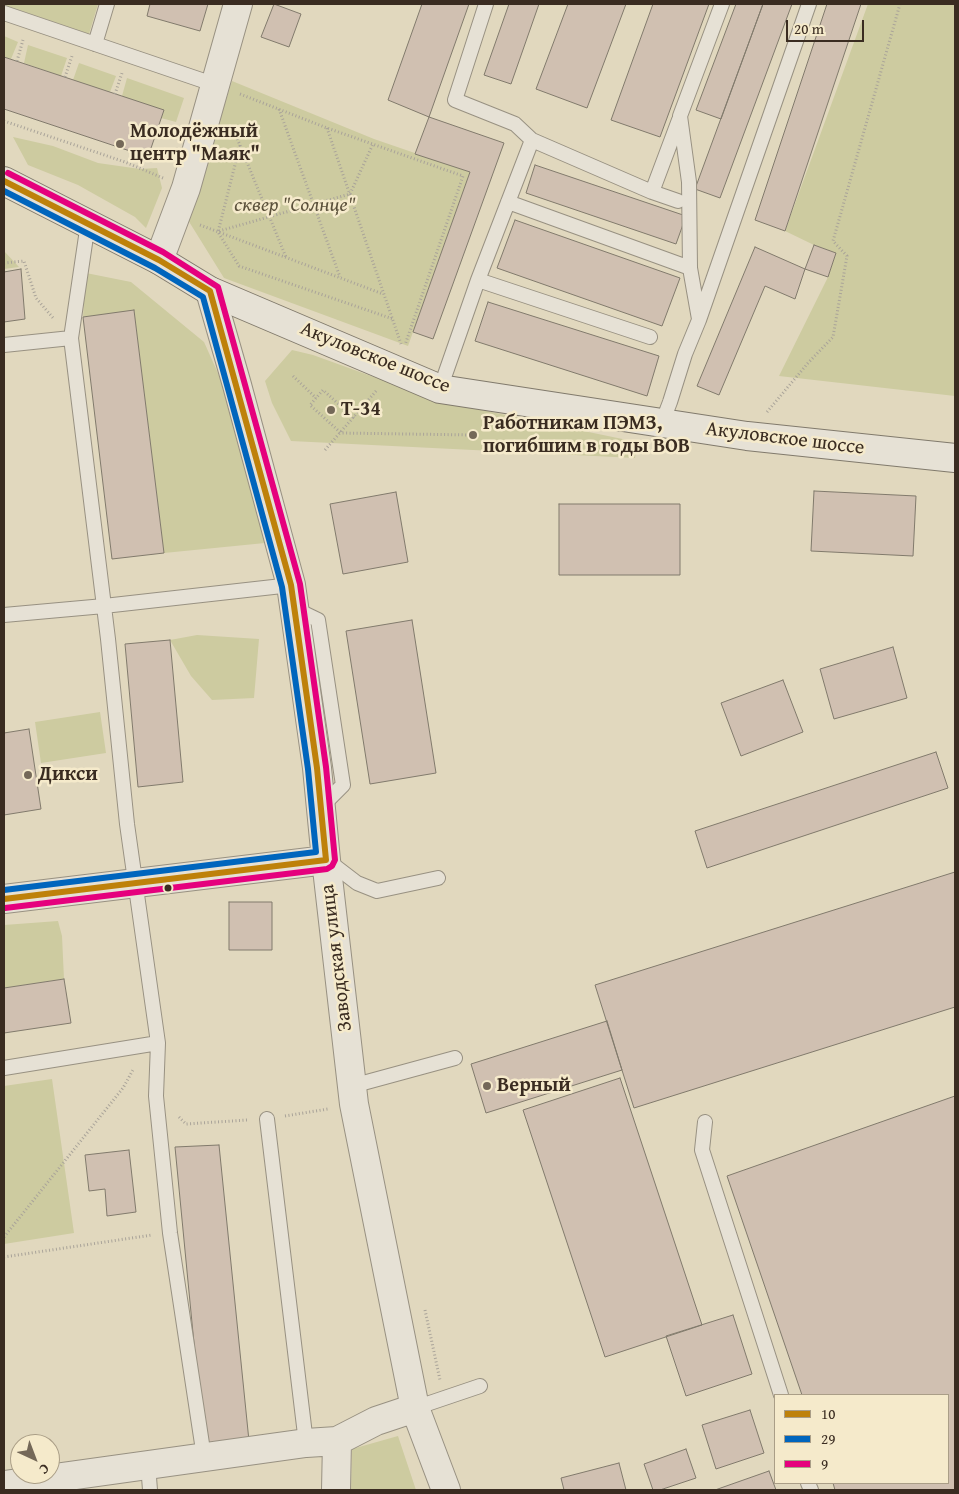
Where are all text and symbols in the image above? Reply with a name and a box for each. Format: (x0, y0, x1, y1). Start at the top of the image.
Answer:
scale bar (789, 10, 866, 42)
text: 20 m (794, 18, 824, 39)
place label: Молодёжный центр "Маяк" (130, 120, 260, 167)
marker: Молодёжный центр "Маяк" (114, 138, 126, 150)
park label: сквер "Солнце" (234, 194, 356, 218)
street label: Акуловское шоссе (297, 317, 453, 399)
place label: Т-34 (341, 398, 381, 422)
marker: Т-34 (325, 404, 337, 416)
place label: Работникам ПЭМЗ, погибшим в годы ВОВ (483, 412, 690, 459)
street label: Акуловское шоссе (704, 417, 866, 461)
marker: Работникам ПЭМЗ, погибшим в годы ВОВ (467, 429, 479, 441)
place label: Дикси (38, 763, 98, 787)
marker: Дикси (22, 769, 34, 781)
unlabelled marker (163, 883, 173, 893)
street label: Заводская улица (316, 883, 358, 1033)
place label: Верный (497, 1074, 571, 1098)
marker: Верный (481, 1080, 493, 1092)
legend (774, 1394, 949, 1484)
text: 10 (821, 1403, 835, 1424)
text: 29 (821, 1428, 835, 1449)
north arrow (10, 1434, 60, 1484)
text: 9 (821, 1453, 828, 1474)
text: С (35, 1459, 54, 1479)

